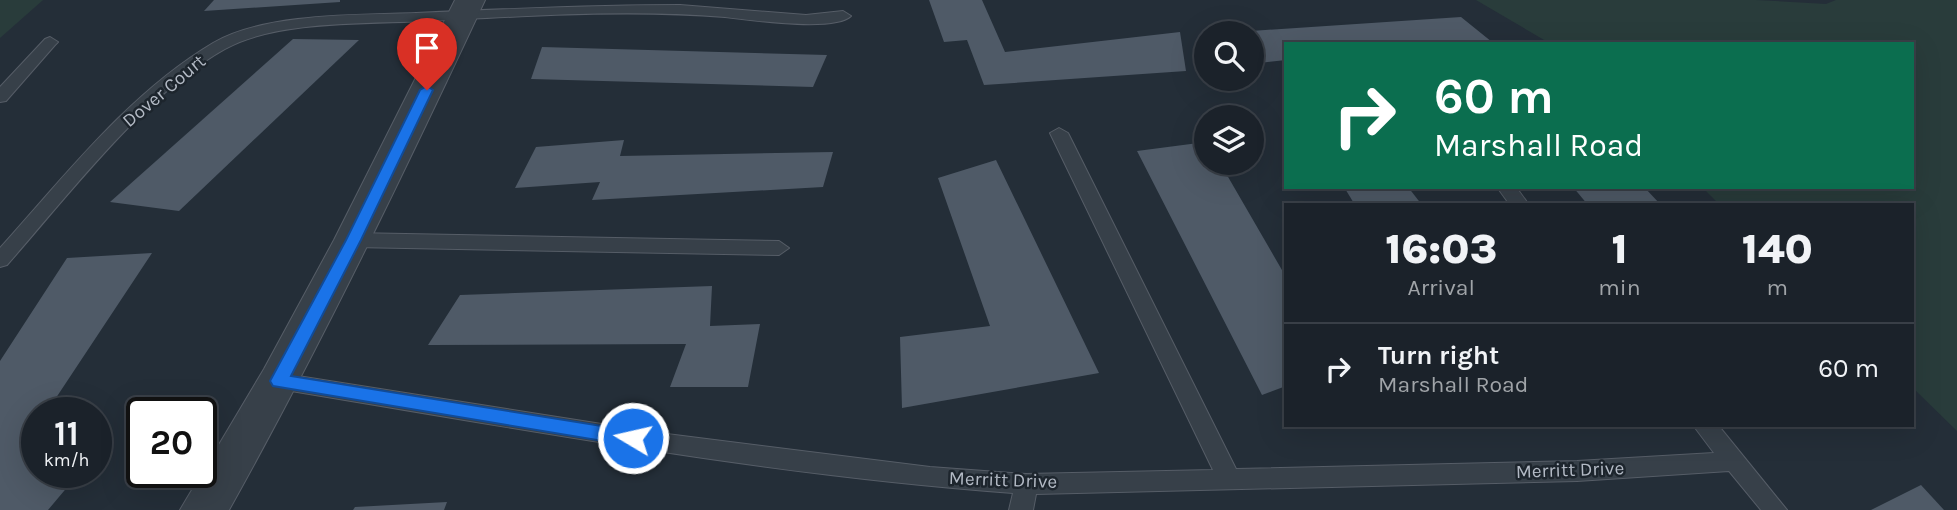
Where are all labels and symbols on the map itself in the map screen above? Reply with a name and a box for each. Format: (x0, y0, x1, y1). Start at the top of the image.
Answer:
pin (397, 18, 457, 90)
street label: Dover Court (118, 50, 210, 132)
speed limit sign: 20 (126, 397, 217, 488)
position arrow (596, 401, 670, 475)
street label: Merritt Drive (1515, 457, 1625, 483)
street label: Merritt Drive (948, 467, 1058, 493)

